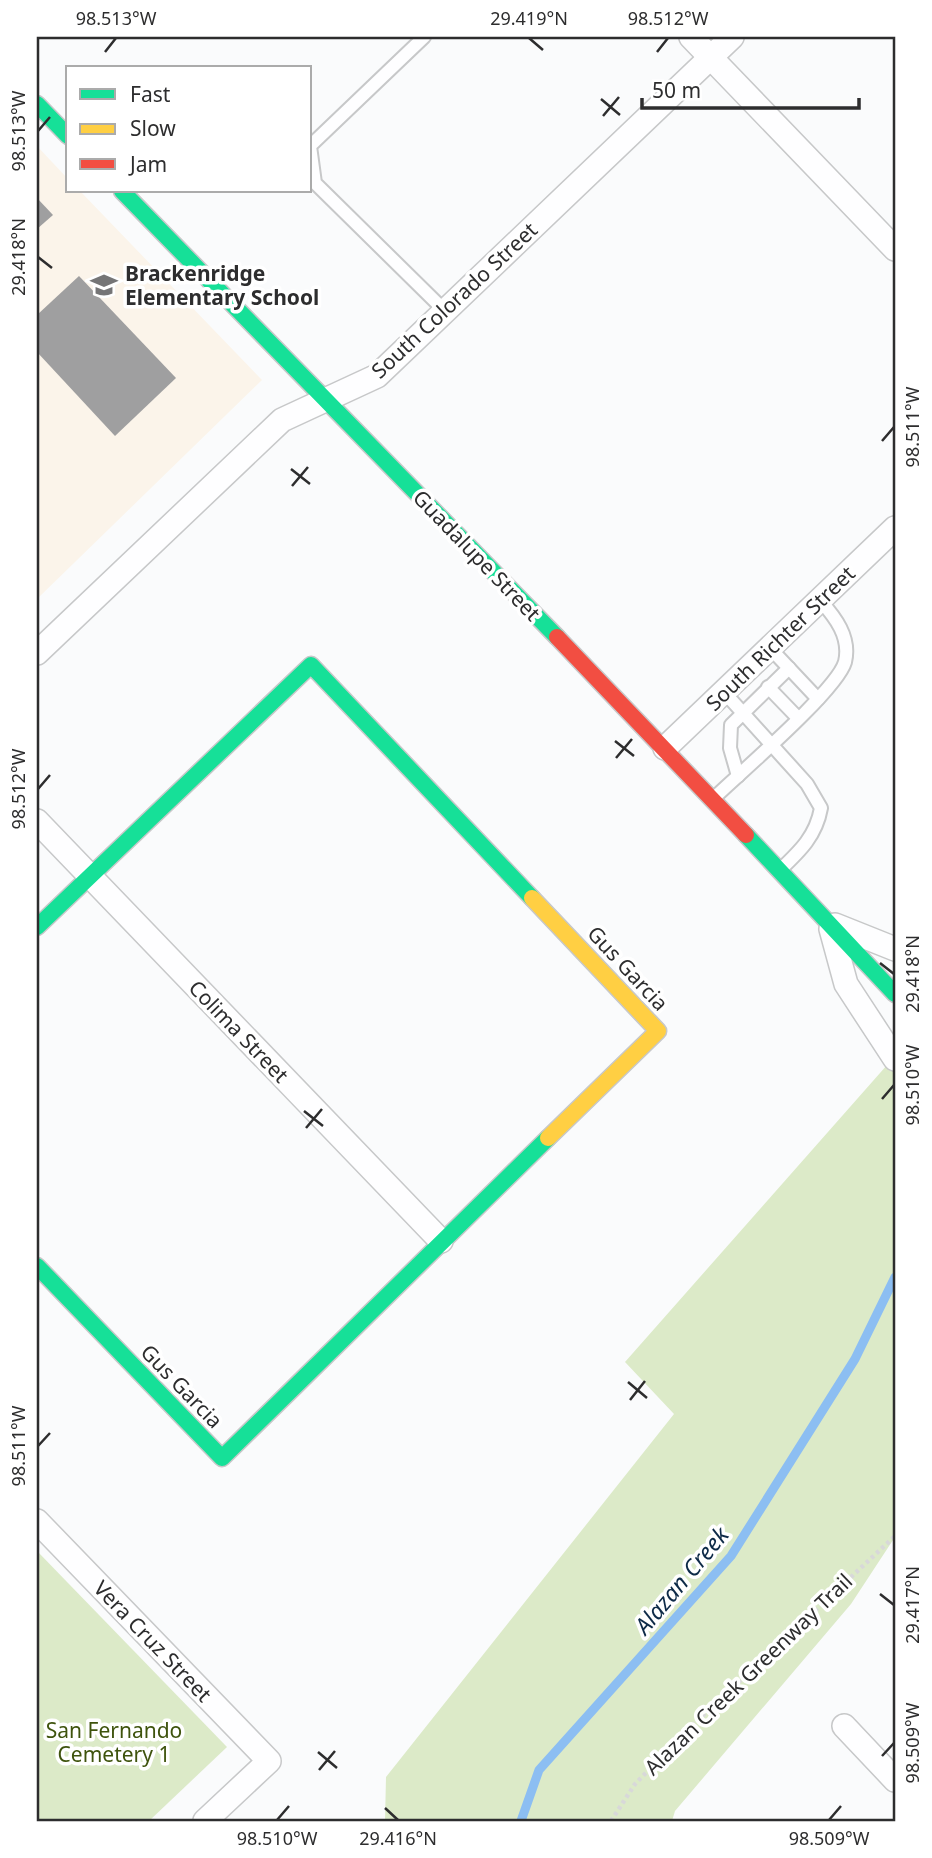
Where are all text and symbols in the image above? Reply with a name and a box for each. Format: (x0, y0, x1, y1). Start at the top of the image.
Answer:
text: 98.513°W (76, 6, 157, 30)
text: 29.419°N (490, 6, 568, 30)
text: 98.512°W (628, 6, 709, 30)
legend (66, 66, 312, 192)
scale bar (642, 66, 858, 110)
text: 50 m (652, 76, 701, 104)
text: Fast (130, 80, 171, 108)
text: 98.513°W (6, 90, 30, 171)
text: Slow (130, 114, 176, 142)
text: Jam (128, 150, 167, 178)
street label: South Colorado Street (365, 215, 543, 384)
text: 29.418°N (6, 218, 30, 296)
place label: Brackenridge Elementary School (125, 259, 319, 311)
school or university icon: Brackenridge Elementary School (89, 270, 119, 300)
text: 98.511°W (900, 386, 924, 467)
street label: Guadalupe Street (407, 483, 547, 627)
street label: South Richter Street (699, 559, 861, 716)
text: 98.512°W (6, 748, 30, 829)
street label: Gus Garcia (581, 920, 675, 1016)
text: 29.418°N (900, 935, 924, 1013)
street label: Colima Street (183, 974, 295, 1089)
text: 98.510°W (900, 1044, 924, 1125)
street label: Gus Garcia (135, 1338, 229, 1434)
text: 98.511°W (6, 1405, 30, 1486)
water label: Alazan Creek (625, 1518, 736, 1642)
text: 29.417°N (900, 1566, 924, 1644)
street label: Alazan Creek Greenway Trail (638, 1567, 858, 1781)
street label: Vera Cruz Street (88, 1574, 218, 1708)
text: 98.509°W (900, 1702, 924, 1783)
park label: San Fernando Cemetery 1 (46, 1716, 182, 1768)
text: 98.510°W (237, 1826, 318, 1850)
text: 29.416°N (359, 1826, 437, 1850)
text: 98.509°W (789, 1826, 870, 1850)

